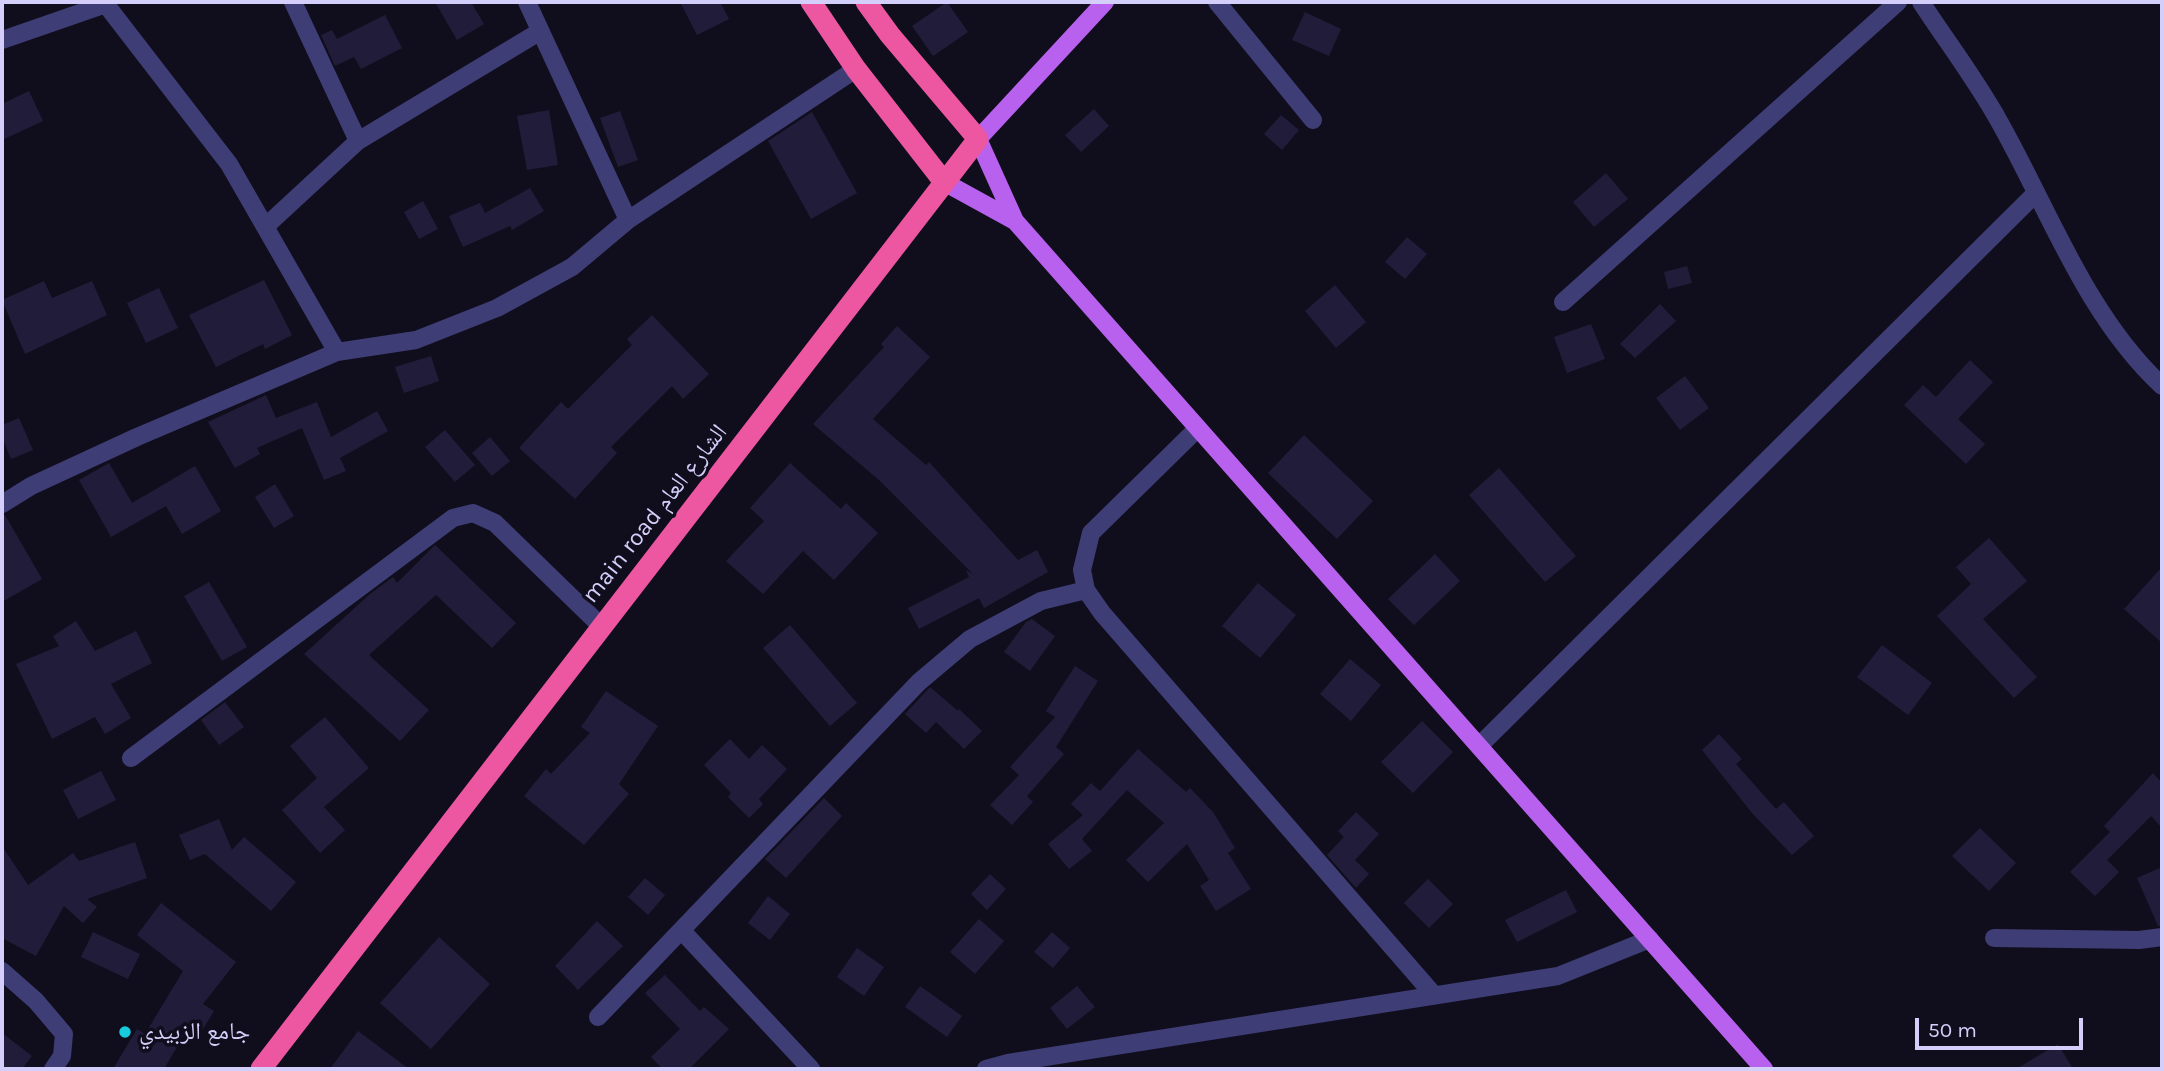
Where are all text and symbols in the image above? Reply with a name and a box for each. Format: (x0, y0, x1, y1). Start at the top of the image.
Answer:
street label: main road الشارع العام (576, 419, 734, 609)
scale bar (1919, 1004, 2087, 1048)
place label: جامع الزبيدي (139, 1018, 250, 1046)
text: 50 m (1928, 1018, 1977, 1042)
marker: جامع الزبيدي (117, 1024, 133, 1040)

